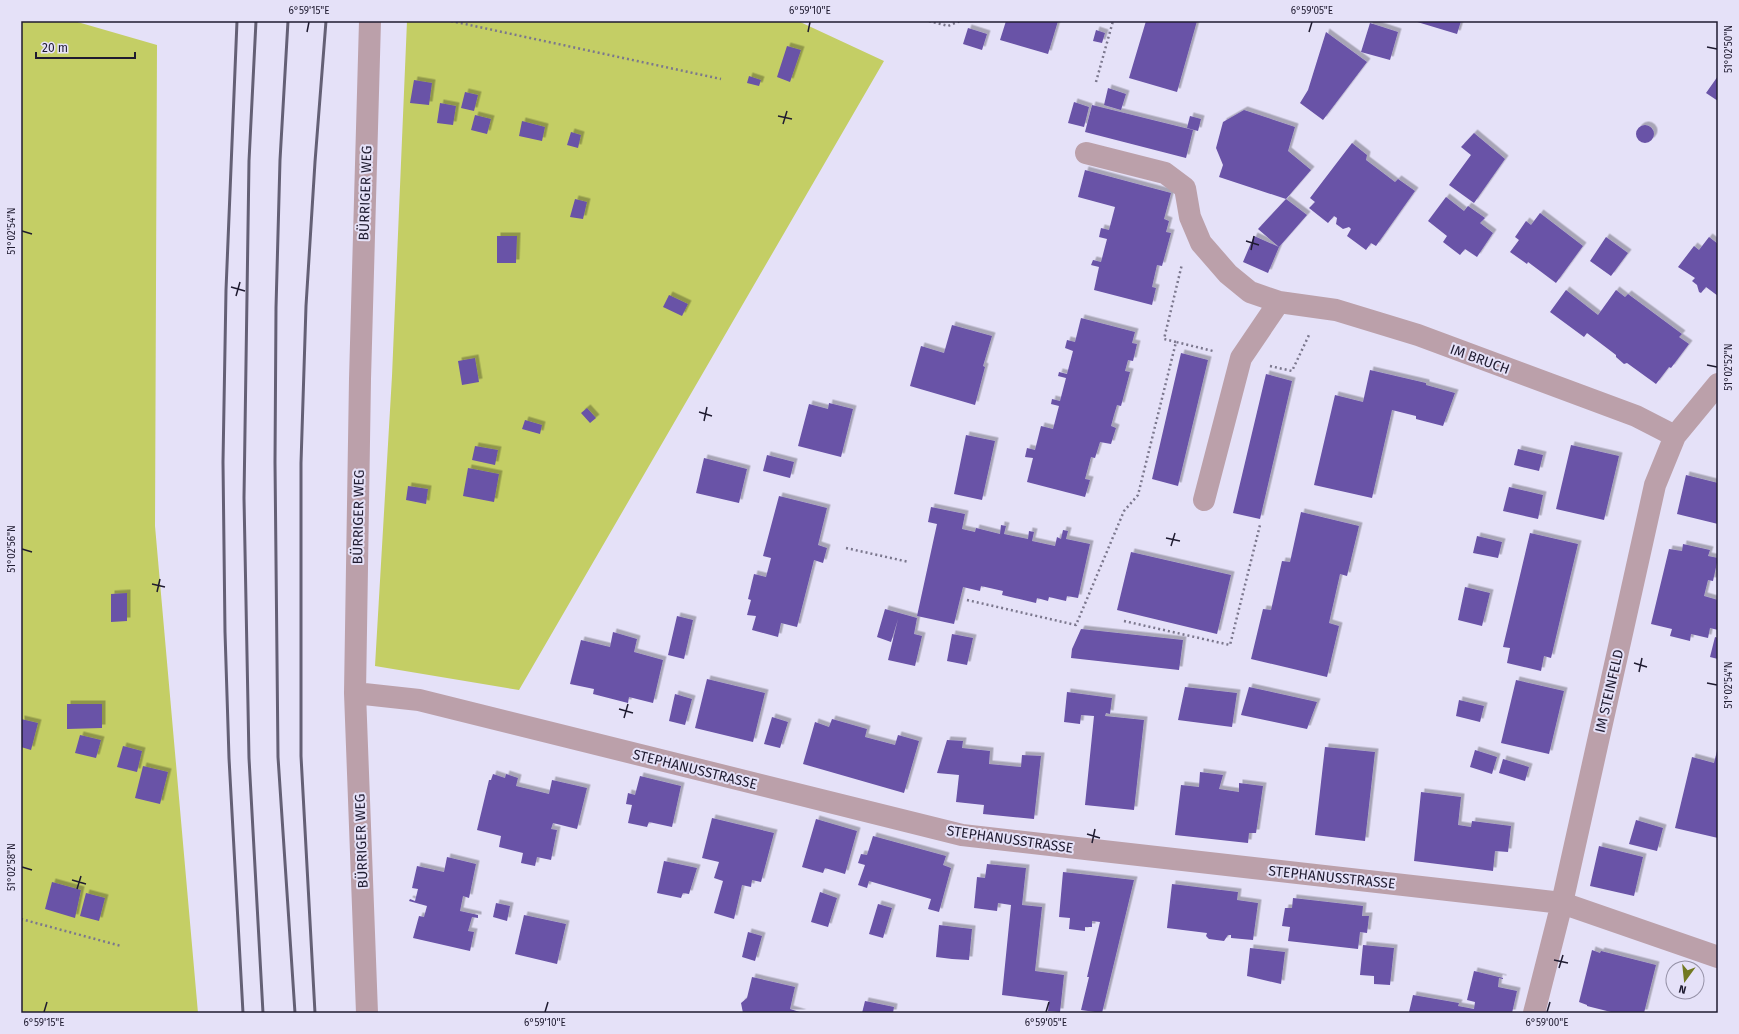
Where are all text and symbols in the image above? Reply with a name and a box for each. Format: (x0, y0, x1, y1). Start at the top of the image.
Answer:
text: 6°59'15"E (288, 5, 330, 17)
text: 6°59'10"E (789, 5, 831, 17)
text: 6°59'05"E (1291, 5, 1333, 17)
text: 51°02'50"N (1723, 25, 1735, 73)
scale bar (36, 34, 135, 60)
text: 20 m (42, 41, 68, 55)
street label: BÜRRIGER WEG (354, 145, 376, 241)
text: 51°02'54"N (6, 207, 18, 255)
street label: IM BRUCH (1448, 341, 1512, 378)
text: 51°02'52"N (1723, 343, 1735, 391)
street label: BÜRRIGER WEG (348, 469, 368, 565)
text: 51°02'56"N (6, 525, 18, 573)
street label: IM STEINFELD (1592, 648, 1627, 734)
text: 51°02'54"N (1723, 661, 1735, 709)
street label: STEPHANUSSTRASSE (631, 746, 759, 793)
street label: BÜRRIGER WEG (350, 793, 372, 889)
street label: STEPHANUSSTRASSE (946, 822, 1074, 857)
text: 51°02'58"N (6, 843, 18, 891)
street label: STEPHANUSSTRASSE (1268, 862, 1396, 893)
north arrow (1665, 960, 1705, 1000)
text: N (1677, 982, 1688, 996)
text: 6°59'15"E (23, 1017, 65, 1029)
text: 6°59'10"E (524, 1017, 566, 1029)
text: 6°59'05"E (1025, 1017, 1067, 1029)
text: 6°59'00"E (1525, 1017, 1569, 1029)

